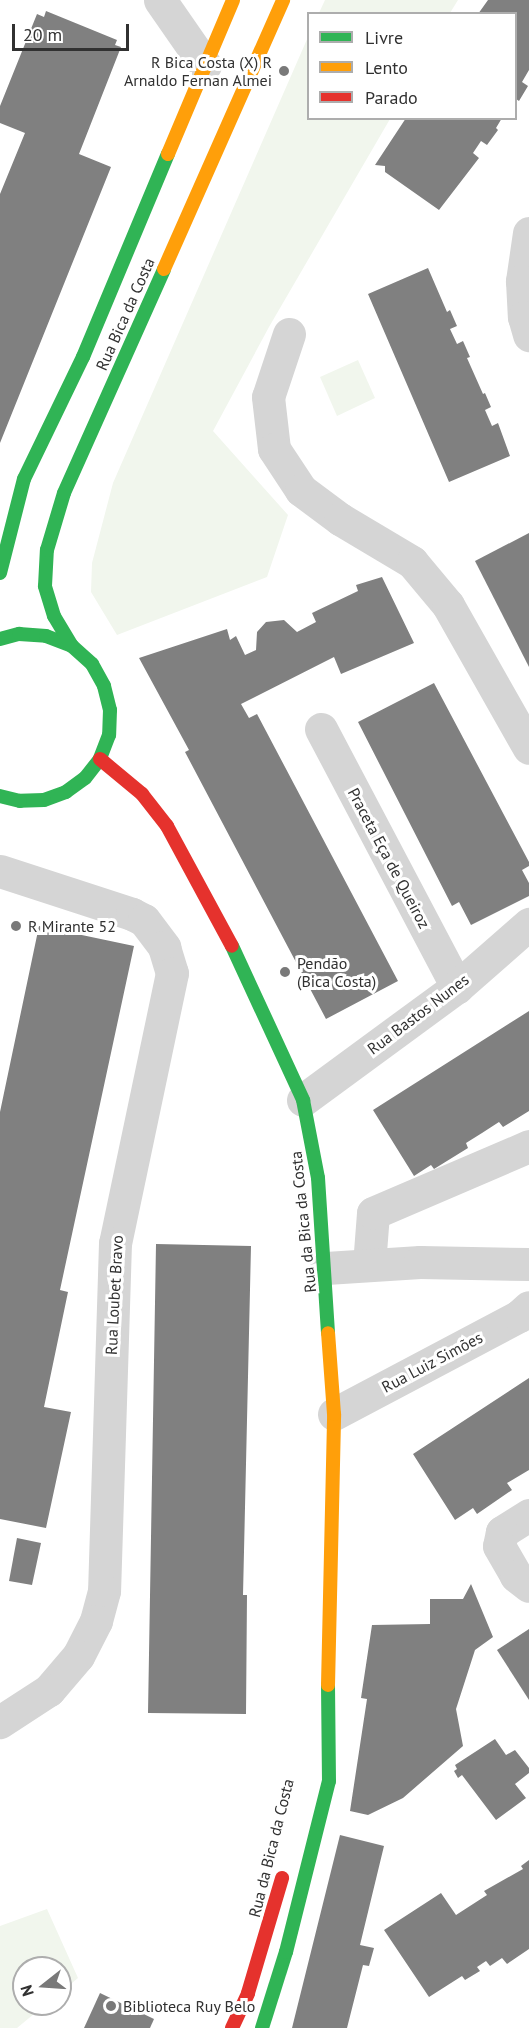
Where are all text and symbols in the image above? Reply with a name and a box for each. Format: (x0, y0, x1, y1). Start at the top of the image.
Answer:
scale bar (15, 12, 132, 50)
legend (307, 12, 517, 120)
text: 20 m (23, 23, 62, 46)
text: Livre (365, 26, 403, 49)
place label: R Bica Costa (X) R Arnaldo Fernan Almei (123, 52, 272, 90)
text: Lento (365, 56, 408, 79)
marker: R Bica Costa (X) R Arnaldo Fernan Almei (277, 64, 291, 78)
text: Parado (365, 86, 418, 109)
street label: Rua Bica da Costa (92, 255, 158, 373)
street label: Praceta Eça de Queiroz (344, 785, 434, 931)
place label: R Mirante 52 (28, 916, 116, 936)
marker: R Mirante 52 (9, 919, 23, 933)
place label: Pendão (Bica Costa) (297, 953, 376, 991)
marker: Pendão (Bica Costa) (278, 965, 292, 979)
street label: Rua Bastos Nunes (363, 970, 473, 1058)
street label: Rua da Bica da Costa (286, 1150, 320, 1294)
street label: Rua Loubet Bravo (101, 1235, 127, 1355)
street label: Rua Luiz Simões (378, 1327, 486, 1397)
street label: Rua da Bica da Costa (244, 1777, 298, 1919)
north arrow (12, 1956, 72, 2016)
text: N (16, 1983, 38, 1999)
place label: Biblioteca Ruy Belo (123, 1996, 256, 2016)
marker: Biblioteca Ruy Belo (104, 1999, 118, 2013)

